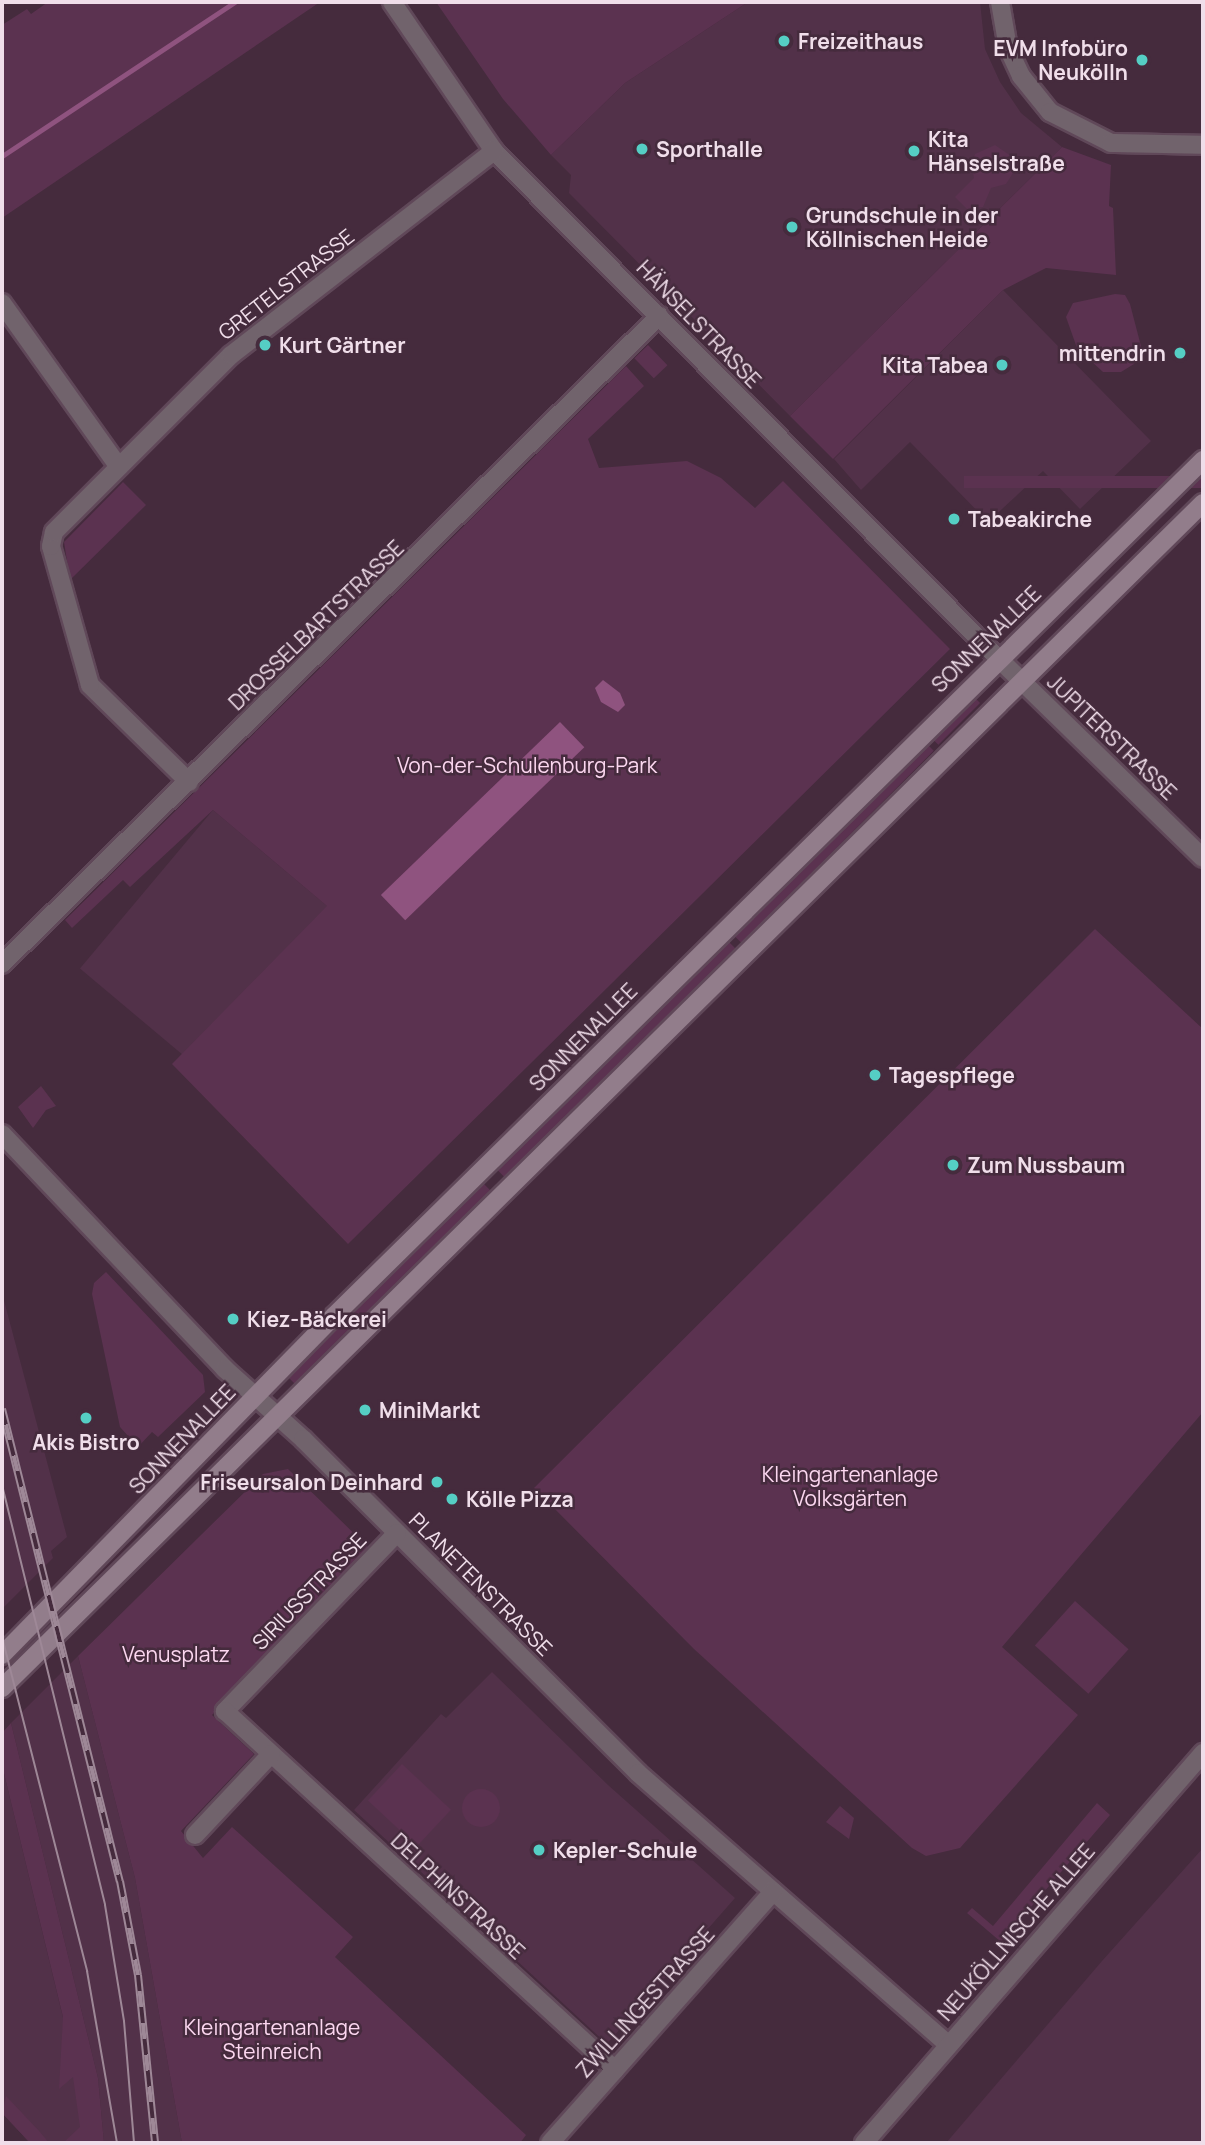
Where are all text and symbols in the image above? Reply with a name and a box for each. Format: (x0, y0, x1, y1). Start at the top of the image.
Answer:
place label: Freizeithaus (798, 28, 923, 54)
marker: Freizeithaus (776, 33, 792, 49)
place label: EVM Infobüro Neukölln (993, 35, 1128, 85)
marker: EVM Infobüro Neukölln (1134, 52, 1150, 68)
place label: Kita Hänselstraße (928, 126, 1065, 176)
place label: Sporthalle (656, 136, 763, 162)
marker: Sporthalle (634, 141, 650, 157)
marker: Kita Hänselstraße (906, 143, 922, 159)
place label: Grundschule in der Köllnischen Heide (806, 202, 998, 252)
marker: Grundschule in der Köllnischen Heide (784, 219, 800, 235)
street label: GRETELSTRASSE (213, 223, 359, 345)
street label: HÄNSELSTRASSE (632, 255, 766, 393)
place label: Kurt Gärtner (279, 332, 406, 358)
marker: Kurt Gärtner (257, 337, 273, 353)
place label: mittendrin (1059, 340, 1166, 366)
marker: mittendrin (1172, 345, 1188, 361)
place label: Kita Tabea (882, 352, 988, 378)
marker: Kita Tabea (994, 357, 1010, 373)
place label: Tabeakirche (968, 506, 1092, 532)
marker: Tabeakirche (946, 511, 962, 527)
street label: DROSSELBARTSTRASSE (223, 535, 409, 715)
street label: SONNENALLEE (926, 581, 1046, 697)
street label: JUPITERSTRASSE (1042, 669, 1182, 805)
park label: Von-der-Schulenburg-Park (397, 752, 657, 778)
street label: SONNENALLEE (524, 978, 642, 1096)
place label: Tagespflege (889, 1062, 1015, 1088)
marker: Tagespflege (867, 1067, 883, 1083)
place label: Zum Nussbaum (967, 1152, 1125, 1178)
marker: Zum Nussbaum (945, 1157, 961, 1173)
place label: Kiez-Bäckerei (247, 1306, 387, 1332)
marker: Kiez-Bäckerei (225, 1311, 241, 1327)
street label: SONNENALLEE (124, 1379, 240, 1499)
place label: MiniMarkt (379, 1397, 481, 1423)
marker: MiniMarkt (357, 1402, 373, 1418)
marker: Akis Bistro (78, 1410, 94, 1426)
place label: Akis Bistro (32, 1429, 140, 1455)
park label: Kleingartenanlage Volksgärten (762, 1461, 938, 1511)
place label: Friseursalon Deinhard (200, 1469, 423, 1495)
marker: Friseursalon Deinhard (429, 1474, 445, 1490)
place label: Kölle Pizza (466, 1486, 574, 1512)
marker: Kölle Pizza (444, 1491, 460, 1507)
street label: PLANETENSTRASSE (404, 1507, 558, 1661)
street label: SIRIUSSTRASSE (247, 1527, 371, 1655)
park label: Venusplatz (122, 1641, 230, 1667)
street label: DELPHINSTRASSE (386, 1828, 530, 1964)
place label: Kepler-Schule (553, 1837, 697, 1863)
street label: NEUKÖLLNISCHE ALLEE (932, 1838, 1100, 2026)
marker: Kepler-Schule (531, 1842, 547, 1858)
street label: ZWILLINGESTRASSE (571, 1921, 719, 2083)
park label: Kleingartenanlage Steinreich (184, 2014, 360, 2064)

